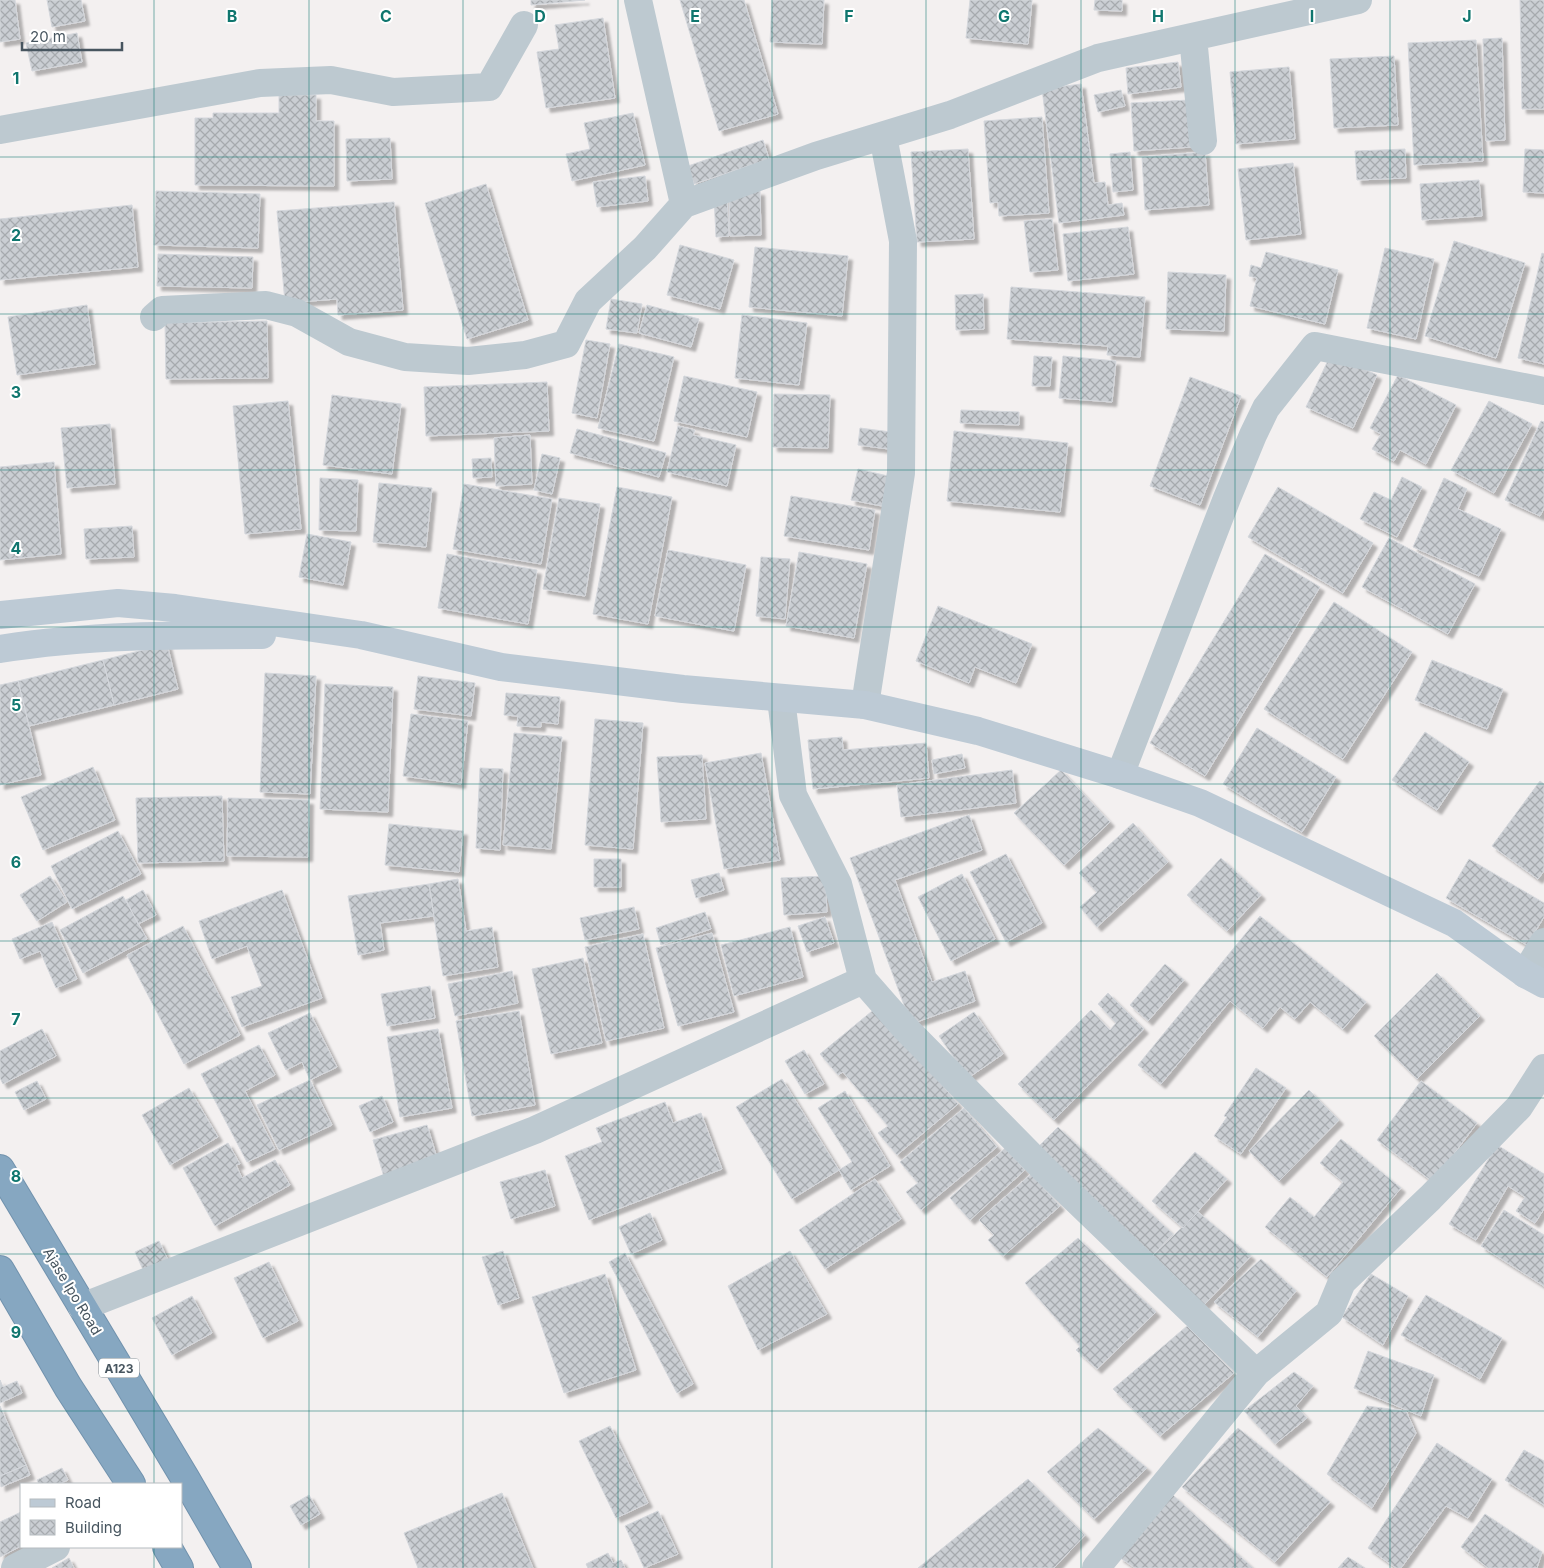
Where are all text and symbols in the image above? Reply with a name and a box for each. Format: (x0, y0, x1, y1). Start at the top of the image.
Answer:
text: B (227, 6, 237, 26)
text: C (380, 6, 392, 26)
text: D (534, 6, 546, 26)
text: E (690, 6, 700, 26)
text: F (844, 6, 854, 26)
text: G (998, 6, 1010, 26)
text: H (1152, 6, 1164, 26)
text: I (1310, 6, 1314, 26)
text: J (1462, 6, 1472, 26)
scale bar (22, 20, 122, 52)
text: 20 m (30, 27, 66, 46)
text: 1 (13, 68, 19, 88)
text: 2 (11, 225, 21, 245)
text: 3 (11, 382, 21, 402)
text: 4 (11, 538, 22, 558)
text: 5 (11, 695, 21, 715)
text: 6 (11, 852, 21, 872)
text: 7 (11, 1009, 21, 1029)
text: 8 (11, 1166, 21, 1186)
street label: Ajase Ipo Road (40, 1244, 106, 1338)
text: 9 (11, 1322, 21, 1342)
road number: A123 (99, 1359, 139, 1378)
legend (20, 1483, 182, 1548)
text: Road (65, 1493, 101, 1512)
text: Building (65, 1518, 122, 1537)

